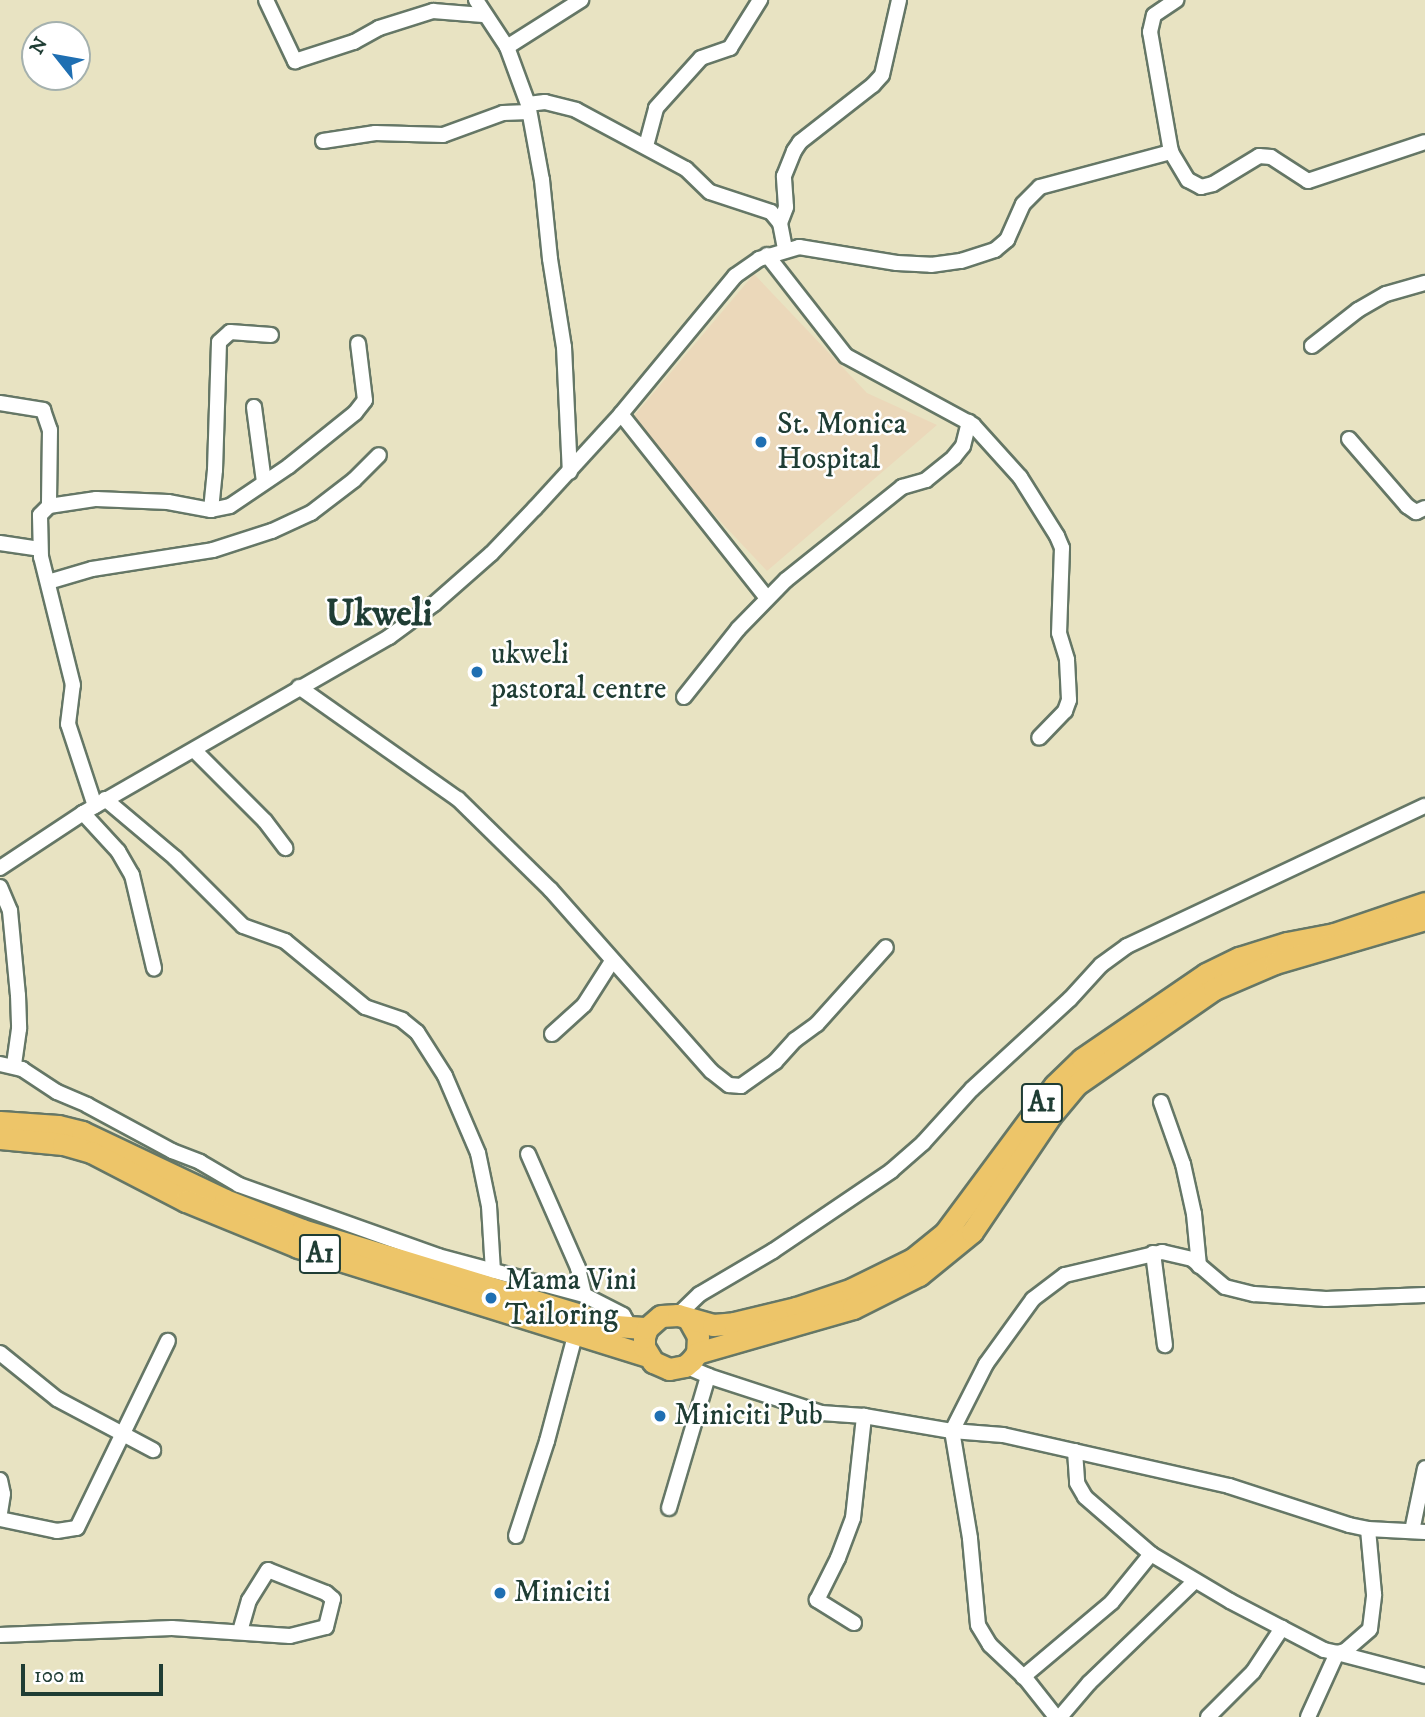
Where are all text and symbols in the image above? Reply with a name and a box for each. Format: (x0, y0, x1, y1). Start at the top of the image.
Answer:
north arrow (21, 21, 91, 91)
text: N (25, 33, 53, 59)
place label: St. Monica Hospital (777, 407, 907, 477)
marker: St. Monica Hospital (751, 432, 771, 452)
district label: Ukweli (326, 593, 432, 637)
place label: ukweli pastoral centre (491, 637, 666, 708)
marker: ukweli pastoral centre (469, 664, 485, 680)
road number: A1 (1019, 1078, 1065, 1128)
road number: A1 (297, 1230, 343, 1278)
place label: Mama Vini Tailoring (505, 1263, 637, 1334)
marker: Mama Vini Tailoring (483, 1290, 499, 1306)
place label: Miniciti Pub (674, 1398, 823, 1434)
marker: Miniciti Pub (652, 1408, 668, 1424)
place label: Miniciti (514, 1575, 610, 1611)
marker: Miniciti (492, 1585, 508, 1601)
scale bar (24, 1650, 166, 1694)
text: 100 m (34, 1663, 85, 1689)

